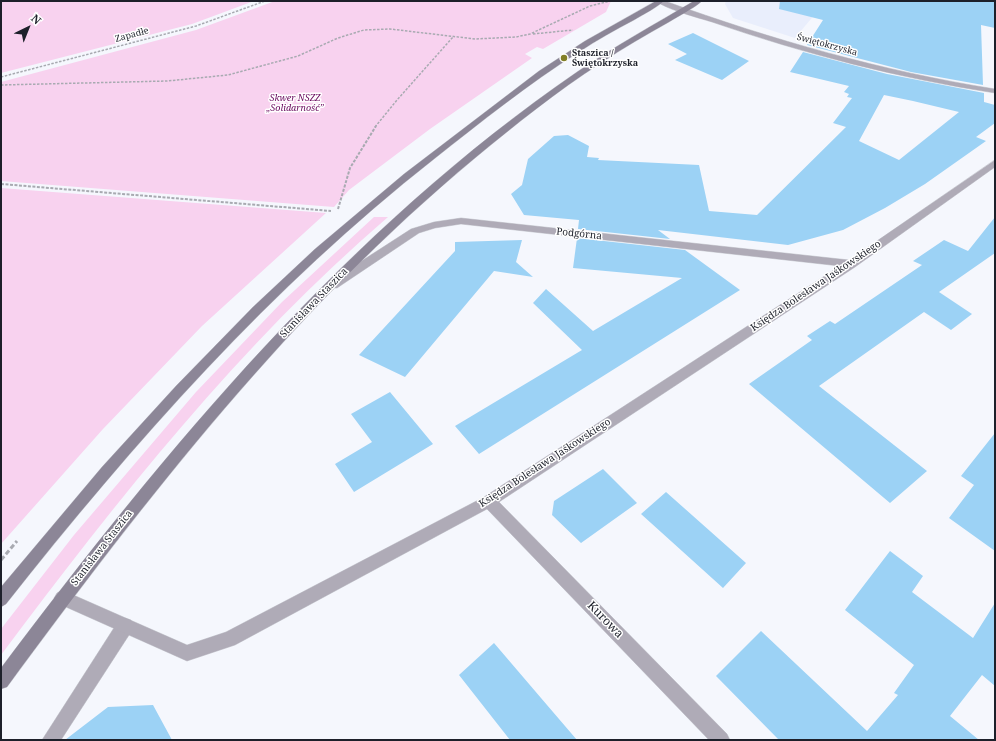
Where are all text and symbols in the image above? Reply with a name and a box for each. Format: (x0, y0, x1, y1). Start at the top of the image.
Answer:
north arrow (8, 8, 48, 48)
text: N (28, 10, 45, 27)
street label: Zapadłe (114, 25, 150, 45)
street label: Świętokrzyska (796, 32, 858, 58)
place label: Staszica / Świętokrzyska (572, 48, 638, 69)
marker: Staszica / Świętokrzyska (559, 53, 569, 63)
park label: Skwer NSZZ „Solidarność” (266, 93, 324, 114)
street label: Podgórna (556, 226, 602, 242)
street label: Księdza Bolesława Jaśkowskiego (749, 238, 883, 334)
street label: Stanisława Staszica (278, 266, 350, 340)
street label: Księdza Bolesława Jaśkowskiego (477, 416, 613, 510)
street label: Stanisława Staszica (69, 508, 135, 588)
street label: Kurowa (584, 599, 626, 641)

